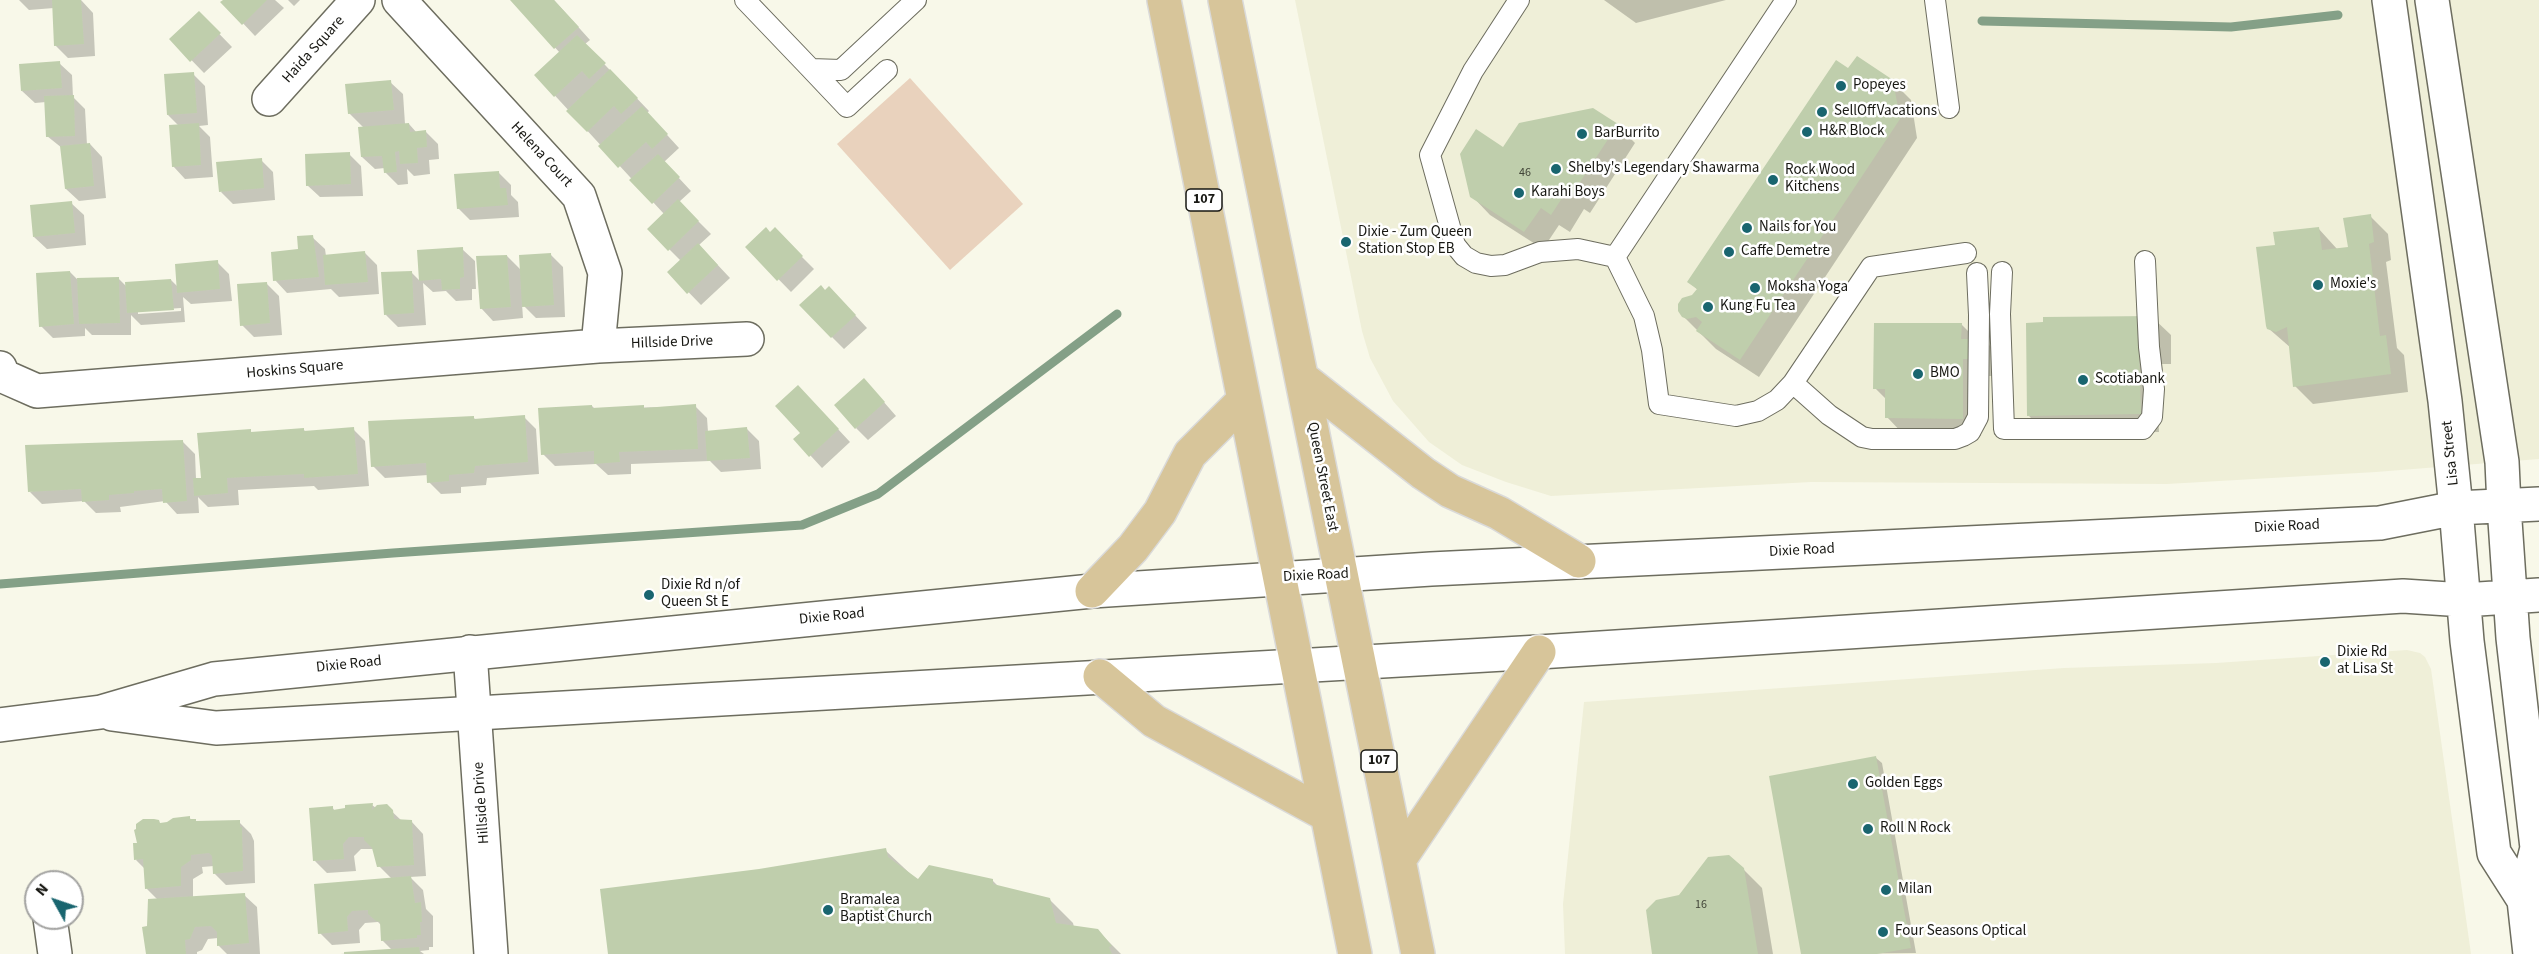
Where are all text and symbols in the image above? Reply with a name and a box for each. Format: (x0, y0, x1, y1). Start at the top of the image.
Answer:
street label: Haida Square (279, 13, 349, 87)
place label: Popeyes (1853, 77, 1906, 95)
marker: Popeyes (1834, 79, 1848, 93)
place label: SellOffVacations (1834, 103, 1937, 121)
marker: SellOffVacations (1815, 105, 1829, 119)
street label: Helena Court (506, 119, 576, 191)
place label: H&R Block (1819, 123, 1884, 141)
place label: BarBurrito (1594, 125, 1660, 143)
marker: H&R Block (1800, 125, 1814, 139)
marker: BarBurrito (1575, 127, 1589, 141)
place label: Shelby's Legendary Shawarma (1568, 160, 1759, 178)
marker: Shelby's Legendary Shawarma (1549, 162, 1563, 176)
place label: Rock Wood Kitchens (1785, 162, 1855, 197)
house number: 46 (1519, 166, 1531, 180)
marker: Rock Wood Kitchens (1766, 173, 1780, 187)
place label: Karahi Boys (1531, 184, 1605, 202)
marker: Karahi Boys (1512, 186, 1526, 200)
road number: 107 (1186, 189, 1222, 211)
place label: Nails for You (1759, 219, 1836, 237)
marker: Nails for You (1740, 221, 1754, 235)
place label: Dixie - Zum Queen Station Stop EB (1358, 224, 1472, 259)
marker: Dixie - Zum Queen Station Stop EB (1339, 235, 1353, 249)
place label: Caffe Demetre (1741, 243, 1830, 261)
marker: Caffe Demetre (1722, 245, 1736, 259)
place label: Moxie's (2330, 276, 2376, 294)
marker: Moxie's (2311, 278, 2325, 292)
place label: Moksha Yoga (1767, 279, 1848, 297)
marker: Moksha Yoga (1748, 281, 1762, 295)
place label: Kung Fu Tea (1720, 298, 1796, 316)
marker: Kung Fu Tea (1701, 300, 1715, 314)
street label: Hillside Drive (631, 333, 713, 353)
street label: Hoskins Square (246, 357, 344, 383)
place label: BMO (1930, 365, 1960, 383)
marker: BMO (1911, 367, 1925, 381)
place label: Scotiabank (2095, 371, 2165, 389)
marker: Scotiabank (2076, 373, 2090, 387)
street label: Lisa Street (2439, 420, 2463, 486)
street label: Queen Street East (1303, 421, 1341, 533)
street label: Dixie Road (2254, 516, 2320, 538)
street label: Dixie Road (1769, 540, 1835, 562)
street label: Dixie Road (1283, 565, 1349, 587)
place label: Dixie Rd n/of Queen St E (661, 577, 740, 612)
marker: Dixie Rd n/of Queen St E (642, 588, 656, 602)
street label: Dixie Road (798, 605, 866, 629)
place label: Dixie Rd at Lisa St (2337, 644, 2393, 679)
street label: Dixie Road (315, 653, 383, 677)
marker: Dixie Rd at Lisa St (2318, 655, 2332, 669)
road number: 107 (1361, 750, 1397, 772)
street label: Hillside Drive (470, 761, 494, 845)
place label: Golden Eggs (1865, 775, 1942, 793)
marker: Golden Eggs (1846, 777, 1860, 791)
place label: Roll N Rock (1880, 820, 1951, 838)
marker: Roll N Rock (1861, 822, 1875, 836)
north arrow (24, 870, 84, 930)
text: N (30, 879, 54, 901)
place label: Milan (1898, 881, 1932, 899)
marker: Milan (1879, 883, 1893, 897)
place label: Bramalea Baptist Church (840, 892, 932, 927)
house number: 16 (1695, 898, 1707, 912)
marker: Bramalea Baptist Church (821, 903, 835, 917)
place label: Four Seasons Optical (1895, 923, 2026, 941)
marker: Four Seasons Optical (1876, 925, 1890, 939)

